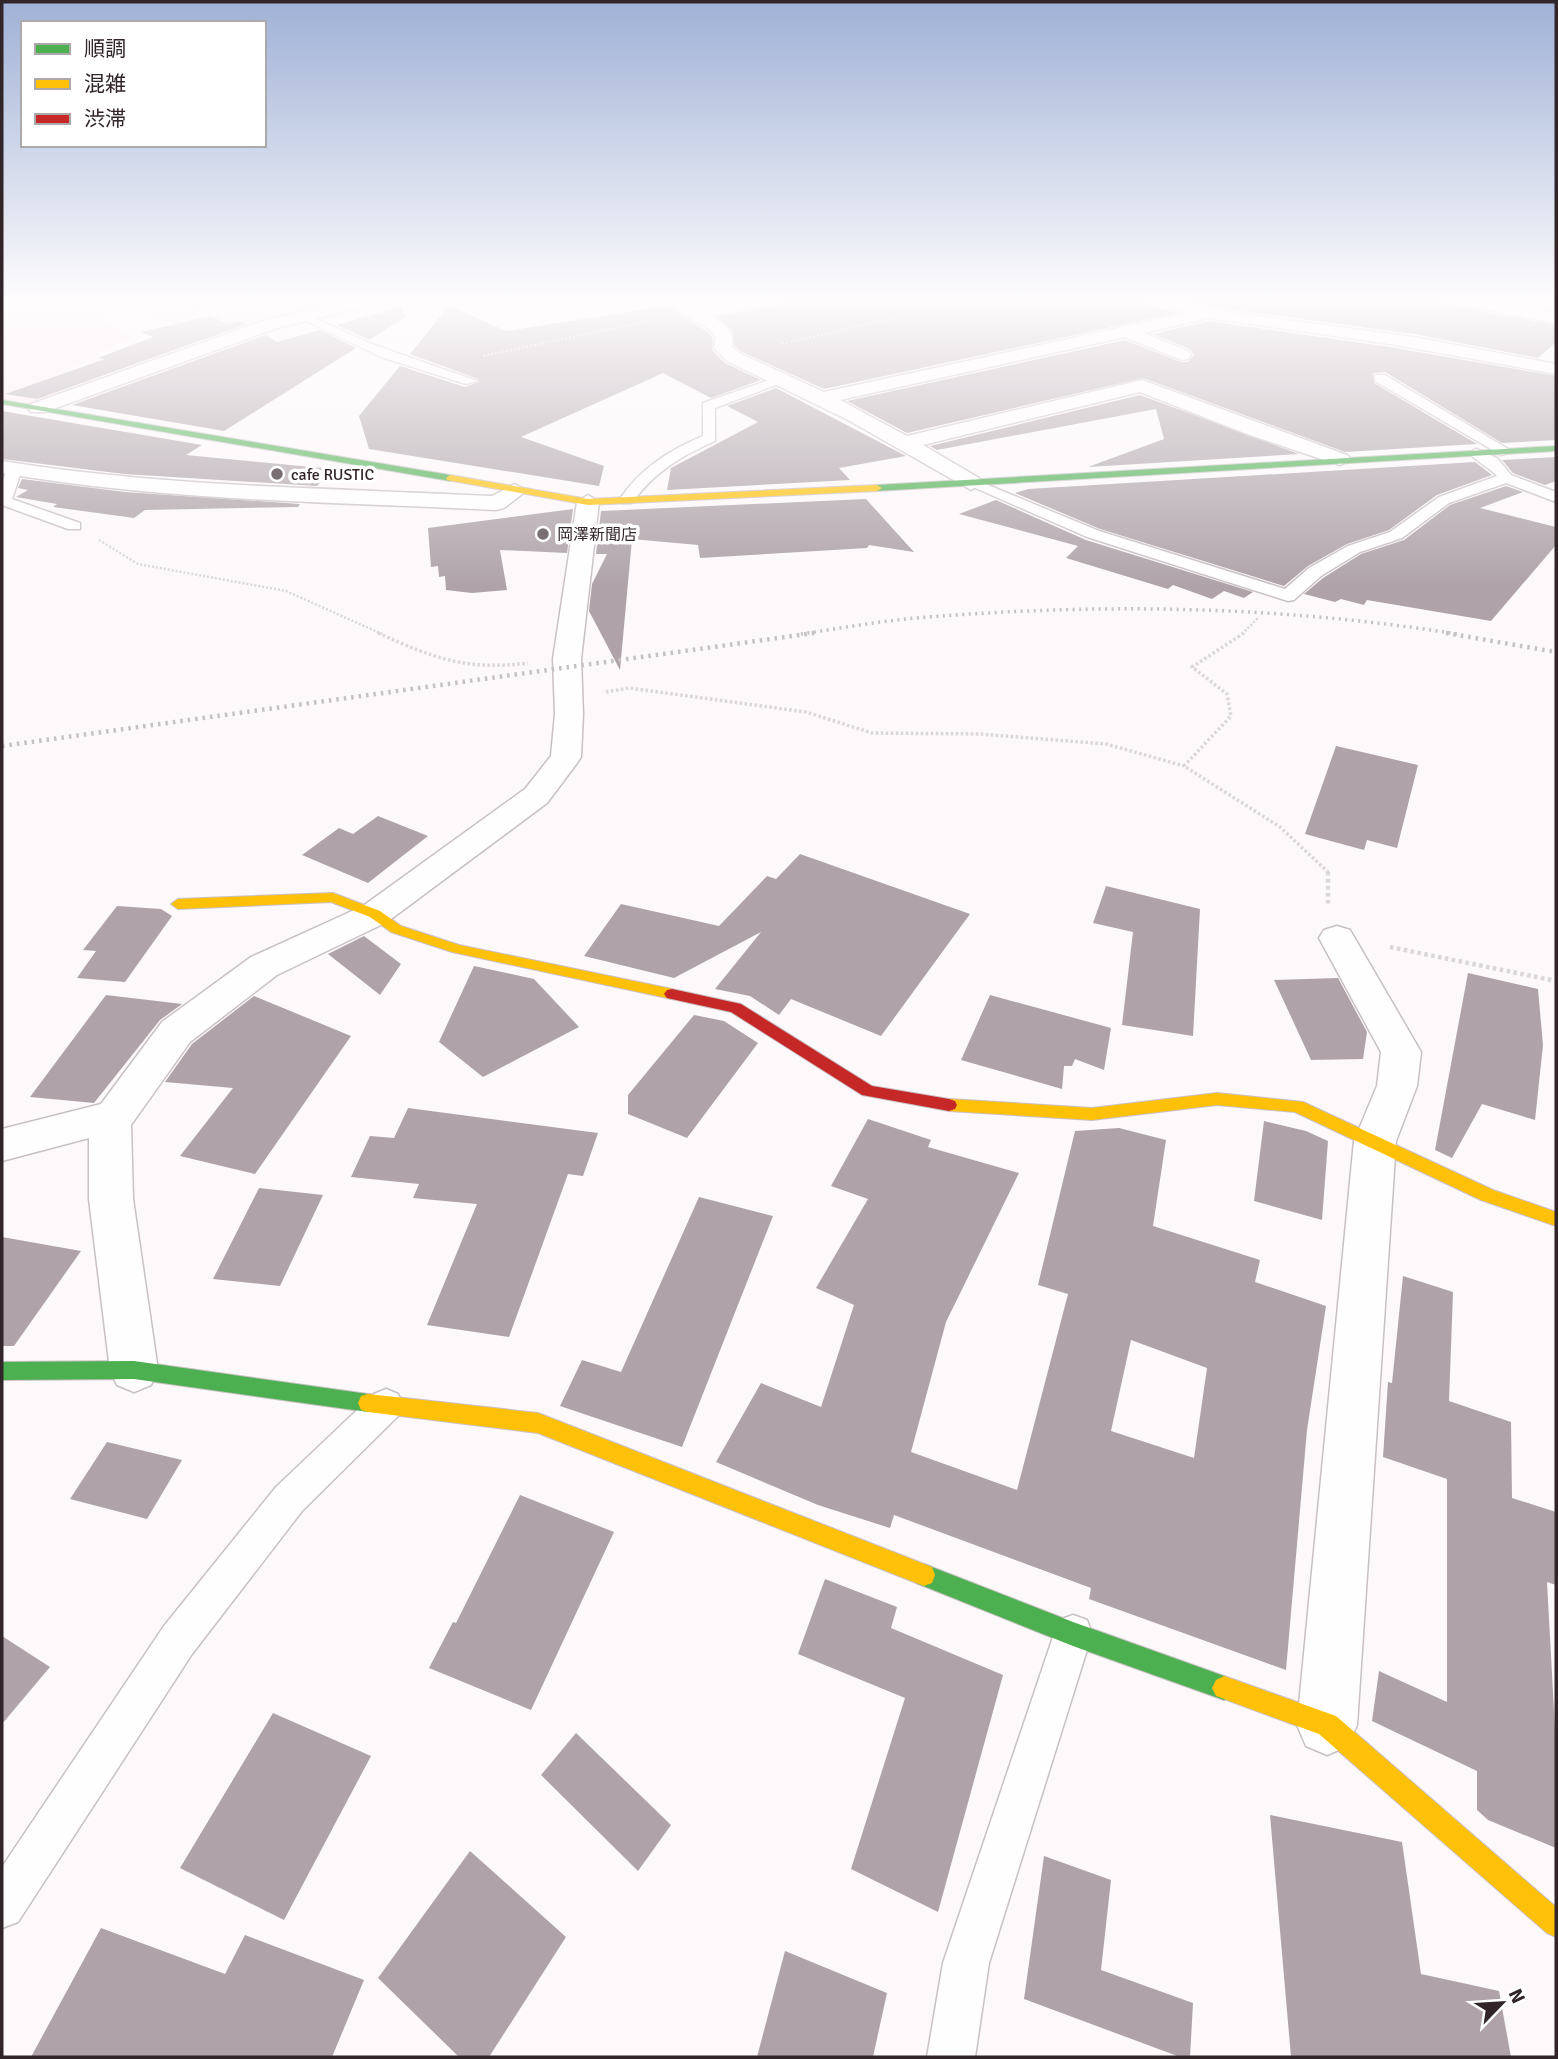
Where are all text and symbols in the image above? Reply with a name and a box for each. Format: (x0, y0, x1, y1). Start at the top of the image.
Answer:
legend (21, 21, 266, 147)
text: 順調 (84, 36, 126, 62)
text: 混雑 (84, 71, 126, 97)
text: 渋滞 (84, 106, 126, 132)
place label: cafe RUSTIC (291, 465, 375, 485)
marker: cafe RUSTIC (269, 466, 285, 482)
place label: 岡澤新聞店 (557, 525, 637, 545)
marker: 岡澤新聞店 (535, 526, 551, 542)
north arrow (1467, 1968, 1537, 2038)
text: N (1503, 1985, 1530, 2007)

